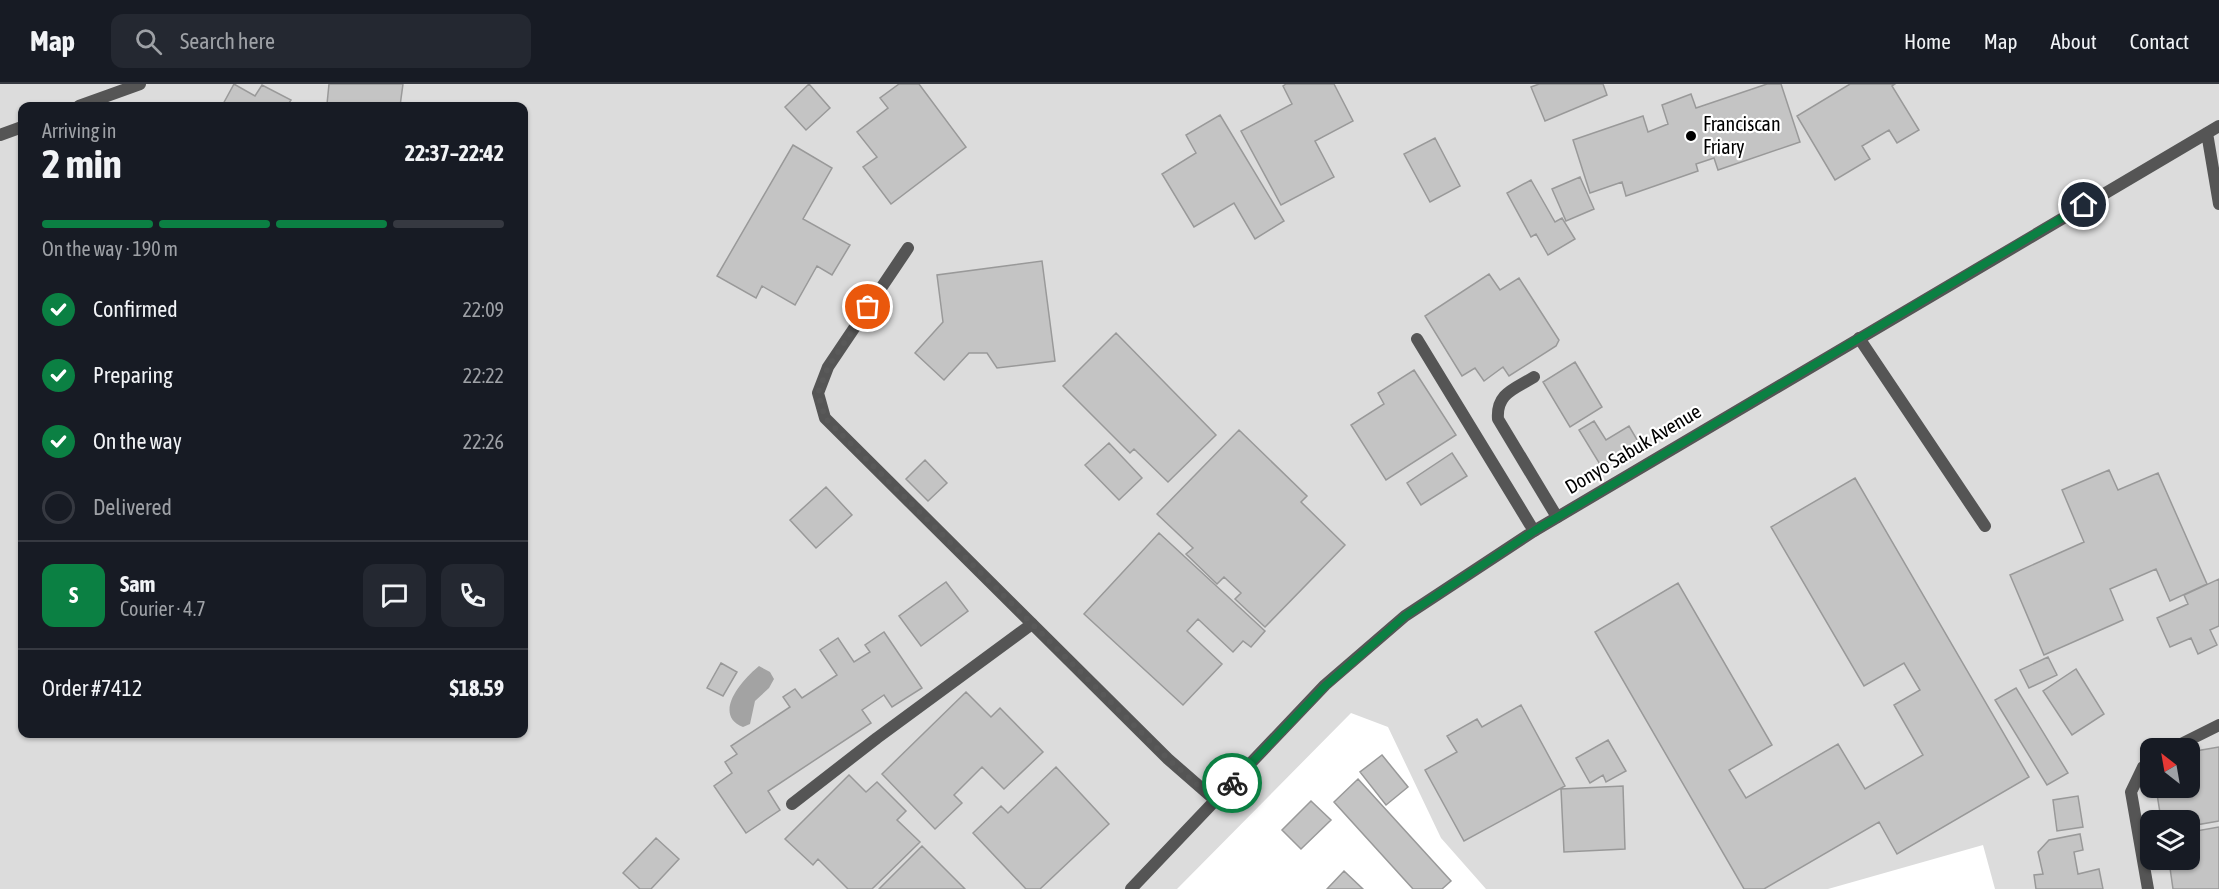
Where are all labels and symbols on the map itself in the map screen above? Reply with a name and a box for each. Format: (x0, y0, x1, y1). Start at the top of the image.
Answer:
place label: Franciscan Friary (1703, 112, 1781, 158)
marker: Franciscan Friary (1684, 129, 1698, 143)
pin (2058, 179, 2109, 230)
pin (842, 281, 893, 332)
street label: Donyo Sabuk Avenue (1561, 399, 1705, 498)
north arrow (2140, 738, 2200, 798)
courier (1202, 753, 1262, 813)

